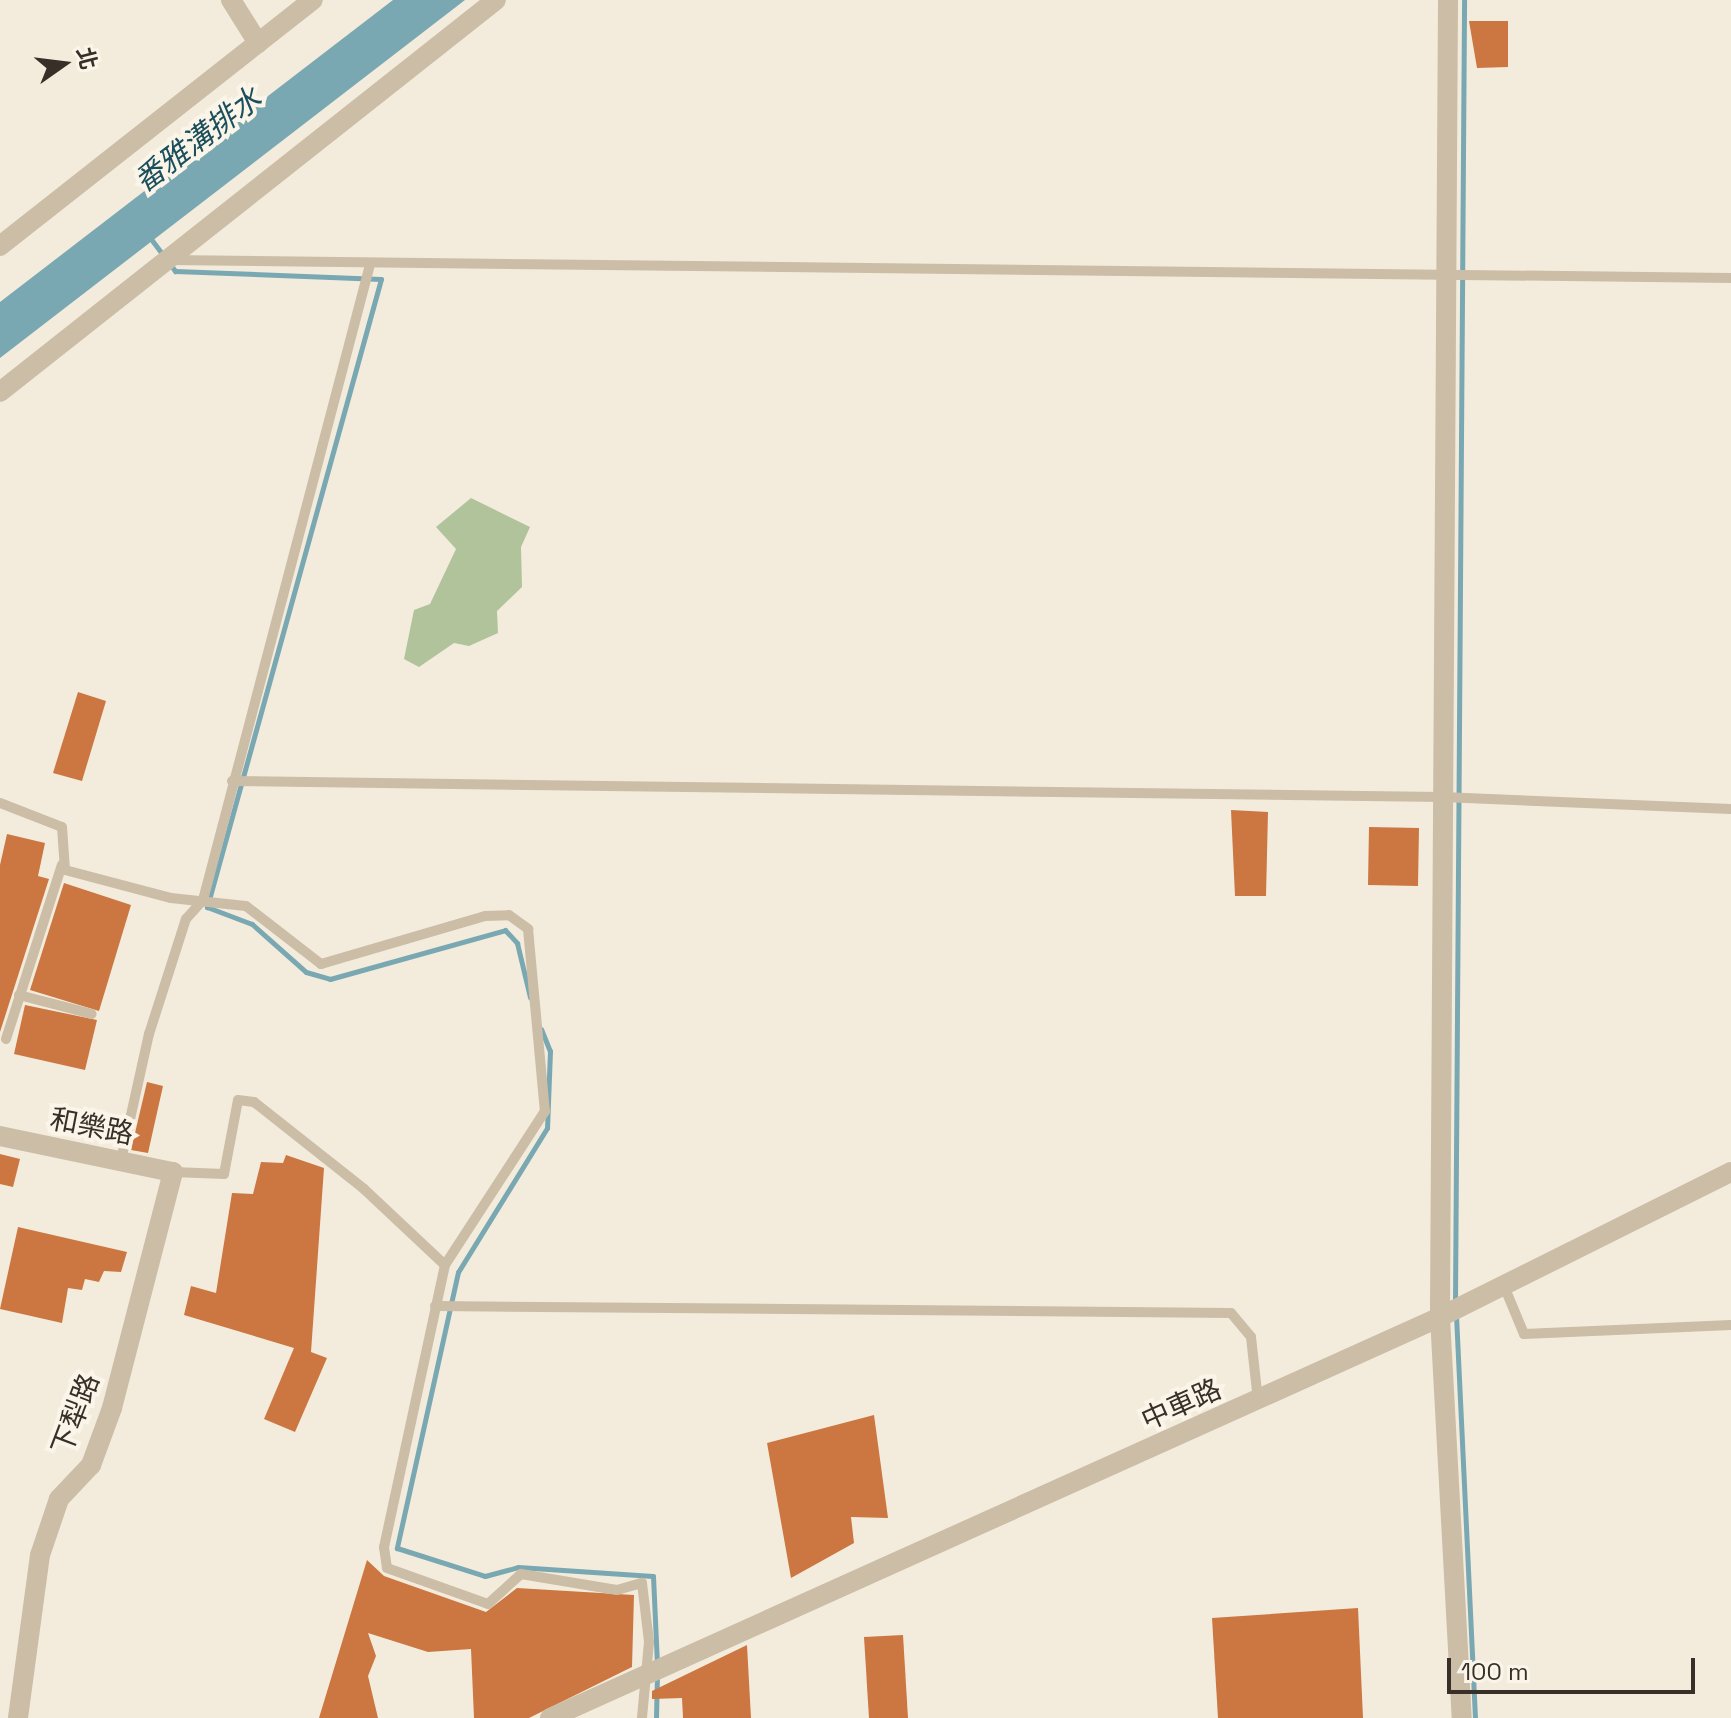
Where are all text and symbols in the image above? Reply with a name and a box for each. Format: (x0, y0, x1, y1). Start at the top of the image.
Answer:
north arrow (24, 24, 104, 104)
text: 北 (71, 44, 104, 72)
water label: 番雅溝排水 (127, 80, 269, 200)
street label: 和樂路 (48, 1101, 136, 1151)
street label: 下犁路 (44, 1369, 106, 1459)
street label: 中車路 (1136, 1372, 1226, 1436)
scale bar (1451, 1642, 1699, 1692)
text: 100 m (1461, 1656, 1529, 1687)

